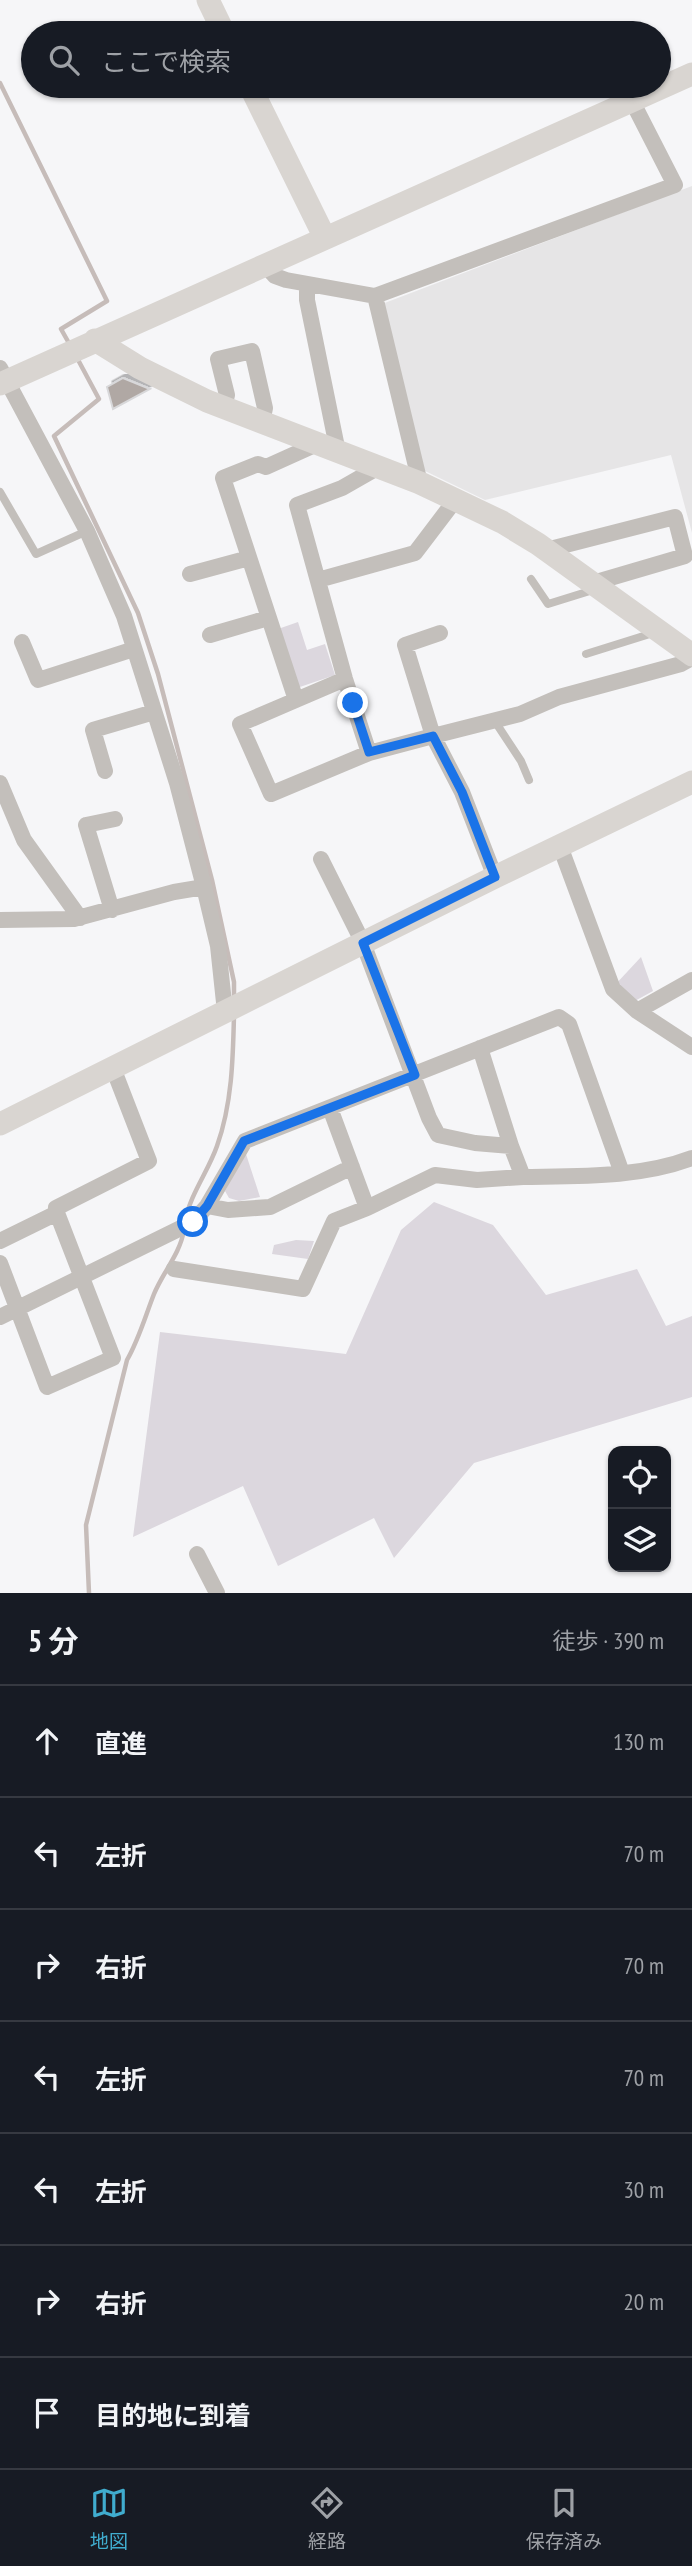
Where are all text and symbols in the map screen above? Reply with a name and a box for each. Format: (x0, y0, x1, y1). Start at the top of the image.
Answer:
search box (21, 21, 671, 98)
icon: search (45, 41, 83, 79)
text: ここで検索 (101, 45, 231, 78)
route end (337, 687, 368, 718)
route start (177, 1206, 208, 1237)
map controls (608, 1446, 671, 1572)
button: locate (608, 1446, 671, 1509)
button: layers (608, 1509, 671, 1572)
text: 5 分 (28, 1621, 79, 1660)
text: 徒歩 · 390 m (552, 1626, 664, 1655)
icon: ahead (28, 1722, 66, 1760)
text: 直進 (95, 1727, 147, 1760)
text: 130 m (613, 1727, 664, 1756)
icon: left (28, 1834, 66, 1872)
text: 左折 (95, 1839, 147, 1872)
text: 70 m (623, 1839, 664, 1868)
icon: right (28, 1946, 66, 1984)
text: 右折 (95, 1951, 147, 1984)
text: 70 m (623, 1951, 664, 1980)
icon: left (28, 2058, 66, 2096)
text: 左折 (95, 2063, 147, 2096)
text: 70 m (623, 2063, 664, 2092)
icon: left (28, 2170, 66, 2208)
text: 左折 (95, 2175, 147, 2208)
text: 30 m (623, 2175, 664, 2204)
icon: right (28, 2282, 66, 2320)
text: 右折 (95, 2287, 147, 2320)
text: 20 m (623, 2287, 664, 2316)
icon: arrive (28, 2394, 66, 2432)
text: 目的地に到着 (95, 2399, 251, 2432)
tab: 地図 (90, 2484, 128, 2553)
tab: 経路 (308, 2484, 346, 2553)
tab: 保存済み (526, 2484, 602, 2553)

